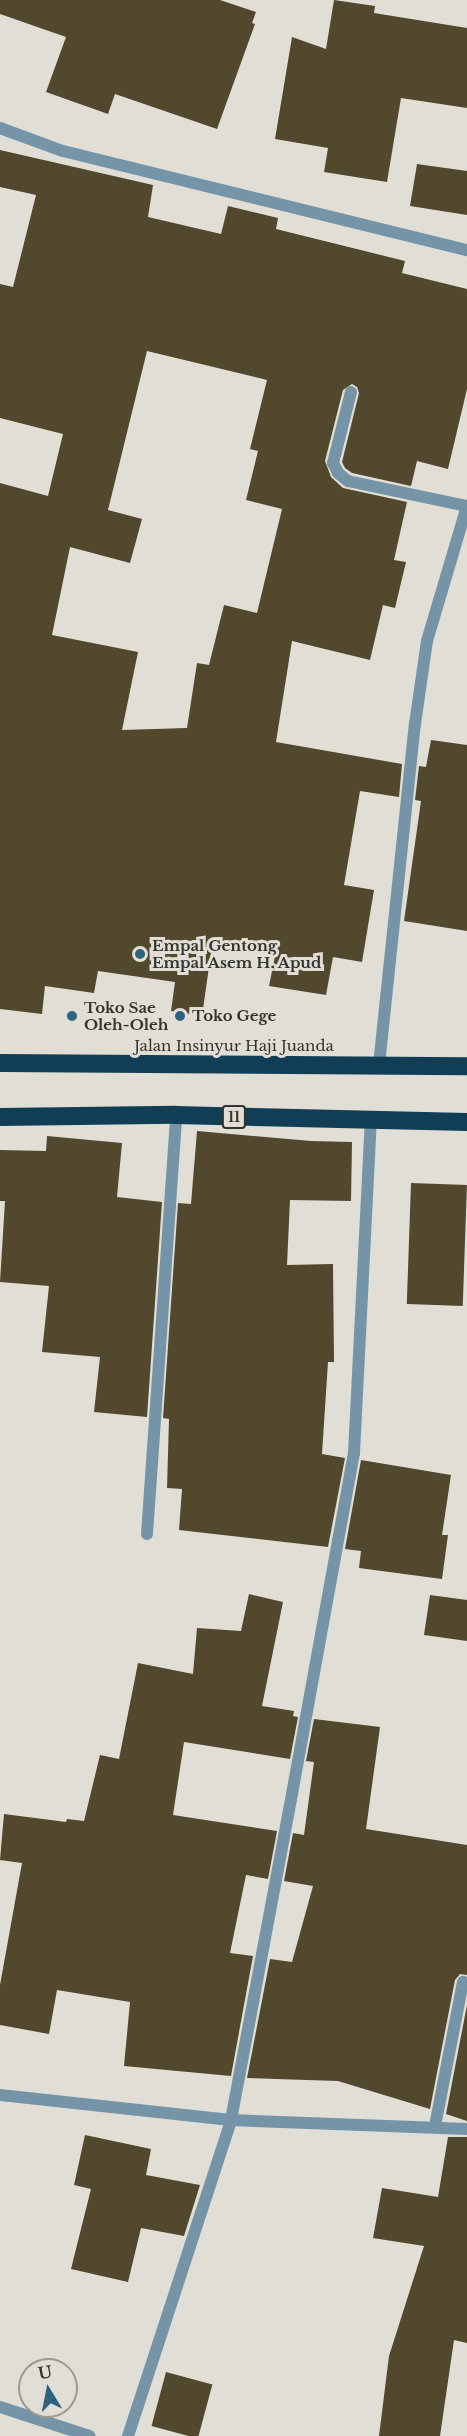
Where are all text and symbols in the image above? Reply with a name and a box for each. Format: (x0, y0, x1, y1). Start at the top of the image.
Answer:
place label: Empal Gentong Empal Asem H. Apud (152, 936, 323, 971)
marker: Empal Gentong Empal Asem H. Apud (133, 947, 147, 961)
place label: Toko Sae Oleh-Oleh (84, 998, 168, 1033)
place label: Toko Gege (192, 1007, 276, 1025)
marker: Toko Sae Oleh-Oleh (65, 1009, 79, 1023)
marker: Toko Gege (173, 1009, 187, 1023)
street label: Jalan Insinyur Haji Juanda (134, 1037, 334, 1055)
road number: 11 (220, 1106, 248, 1128)
north arrow (18, 2358, 78, 2418)
text: U (37, 2361, 54, 2383)

